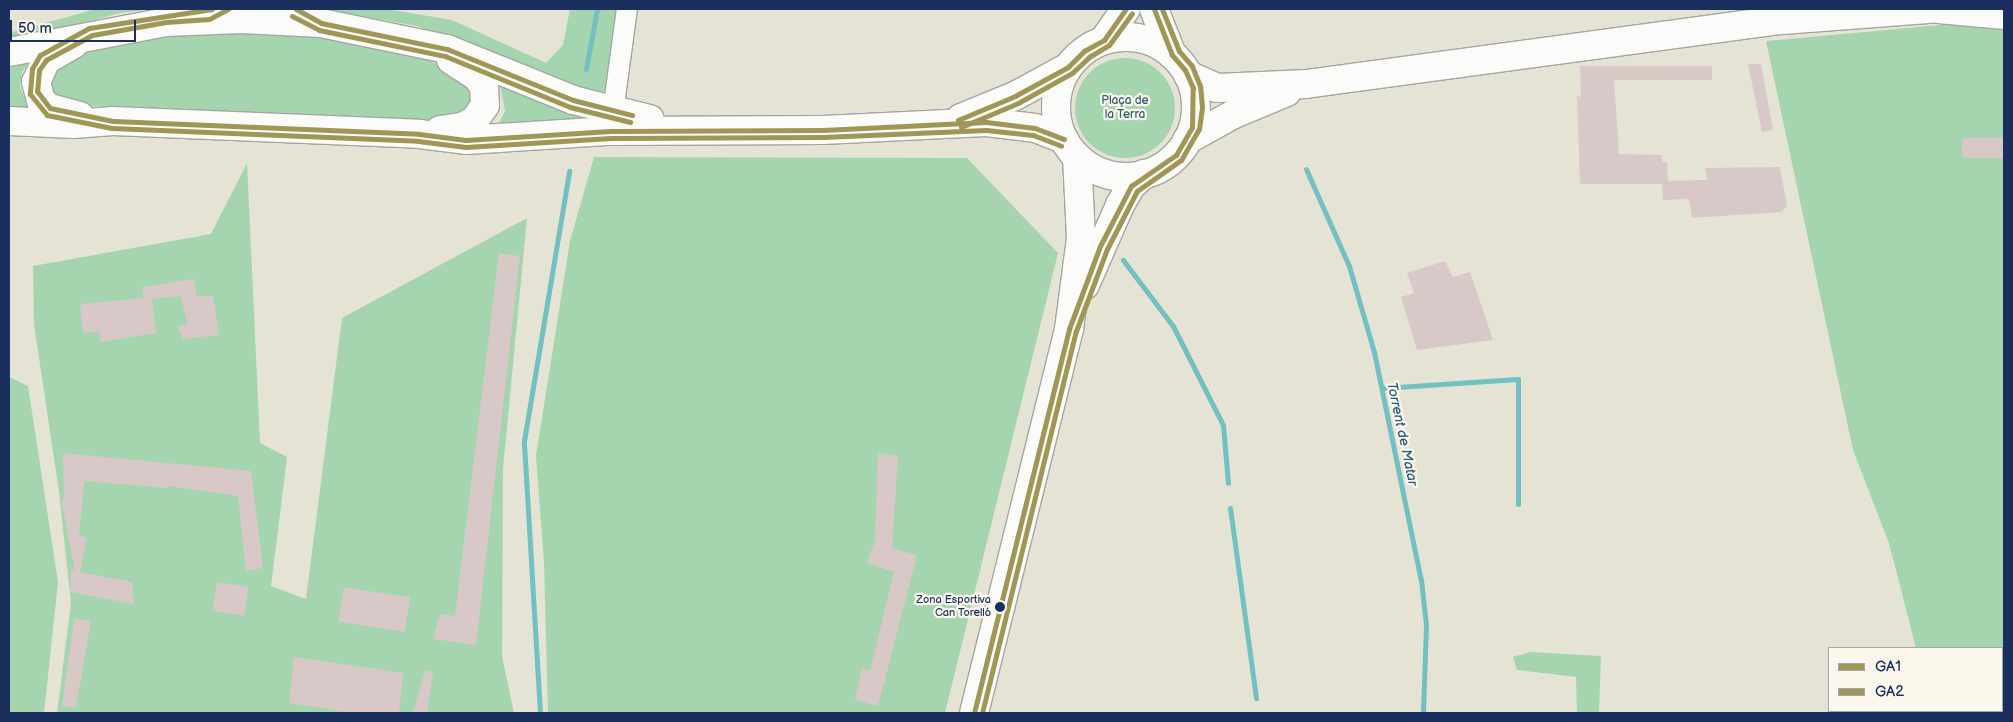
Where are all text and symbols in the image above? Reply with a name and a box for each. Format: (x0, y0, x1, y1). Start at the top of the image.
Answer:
scale bar (12, 10, 139, 42)
text: 50 m (18, 19, 52, 38)
park label: Plaça de la Terra (1101, 94, 1149, 122)
water label: Torrent de Matar (1383, 381, 1421, 487)
place label: Zona Esportiva Can Torelló (916, 594, 991, 620)
marker: Zona Esportiva Can Torelló (995, 602, 1005, 612)
legend (1828, 647, 2003, 712)
text: GA1 (1875, 657, 1901, 676)
text: GA2 (1875, 682, 1904, 701)

